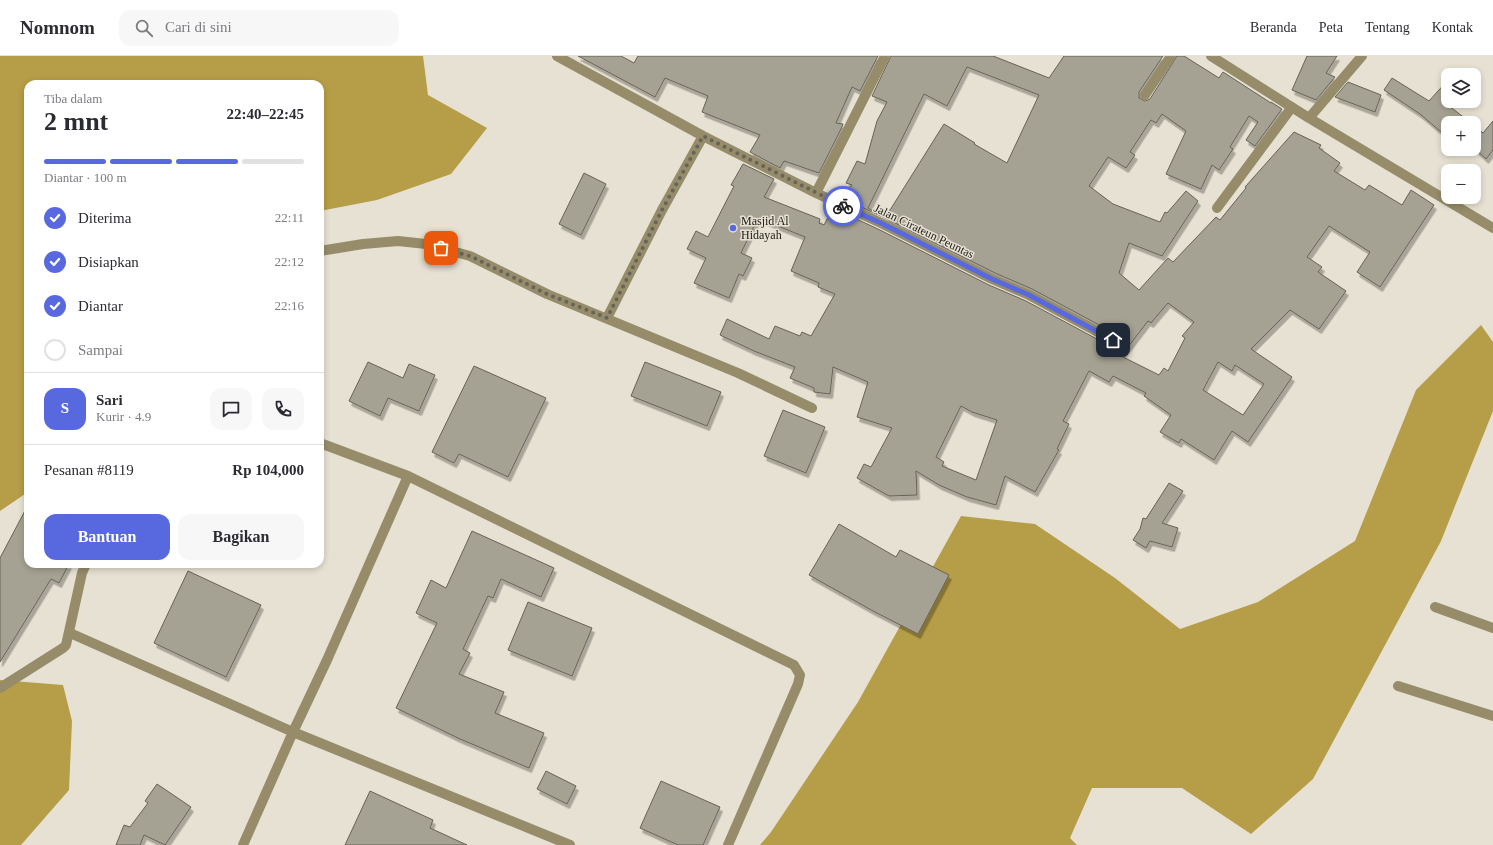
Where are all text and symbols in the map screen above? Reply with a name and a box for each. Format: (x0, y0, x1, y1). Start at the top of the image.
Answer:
search box (119, 10, 399, 46)
text: Nomnom (20, 17, 95, 38)
icon: search (133, 17, 155, 39)
text: Cari di sini (165, 19, 232, 35)
text: Beranda (1250, 20, 1297, 35)
text: Peta (1319, 20, 1343, 35)
text: Tentang (1365, 20, 1410, 35)
text: Kontak (1432, 20, 1473, 35)
map controls (1441, 68, 1481, 204)
button: layers (1441, 68, 1481, 108)
text: Tiba dalam (44, 91, 102, 106)
text: 22:40–22:45 (227, 106, 304, 122)
text: 2 mnt (44, 107, 108, 136)
button: + (1441, 116, 1481, 156)
button: − (1441, 164, 1481, 204)
text: Diantar · 100 m (44, 170, 127, 185)
courier (823, 186, 863, 226)
icon: bike (832, 195, 854, 217)
street label: Jalan Cirateun Peuntas (872, 201, 976, 261)
icon: check (44, 207, 66, 229)
text: Diterima (78, 210, 131, 226)
text: 22:11 (275, 210, 304, 225)
place label: Masjid Al Hidayah (741, 214, 789, 242)
marker: Masjid Al Hidayah (728, 223, 738, 233)
pin (424, 231, 458, 265)
icon: bag (430, 237, 452, 259)
icon: check (44, 251, 66, 273)
text: Disiapkan (78, 254, 139, 270)
text: 22:12 (274, 254, 304, 269)
icon: check (44, 295, 66, 317)
text: Diantar (78, 298, 123, 314)
text: 22:16 (274, 298, 304, 313)
pin (1096, 323, 1130, 357)
icon: home (1102, 329, 1124, 351)
text: Sampai (78, 342, 123, 358)
button: chat (210, 388, 252, 430)
button: phone (262, 388, 304, 430)
text: Sari (96, 392, 123, 408)
text: S (61, 400, 69, 416)
text: Kurir · 4.9 (96, 409, 151, 424)
text: Pesanan #8119 (44, 462, 134, 478)
text: Rp 104,000 (232, 462, 304, 478)
button: Bantuan (44, 514, 170, 560)
button: Bagikan (178, 514, 304, 560)

